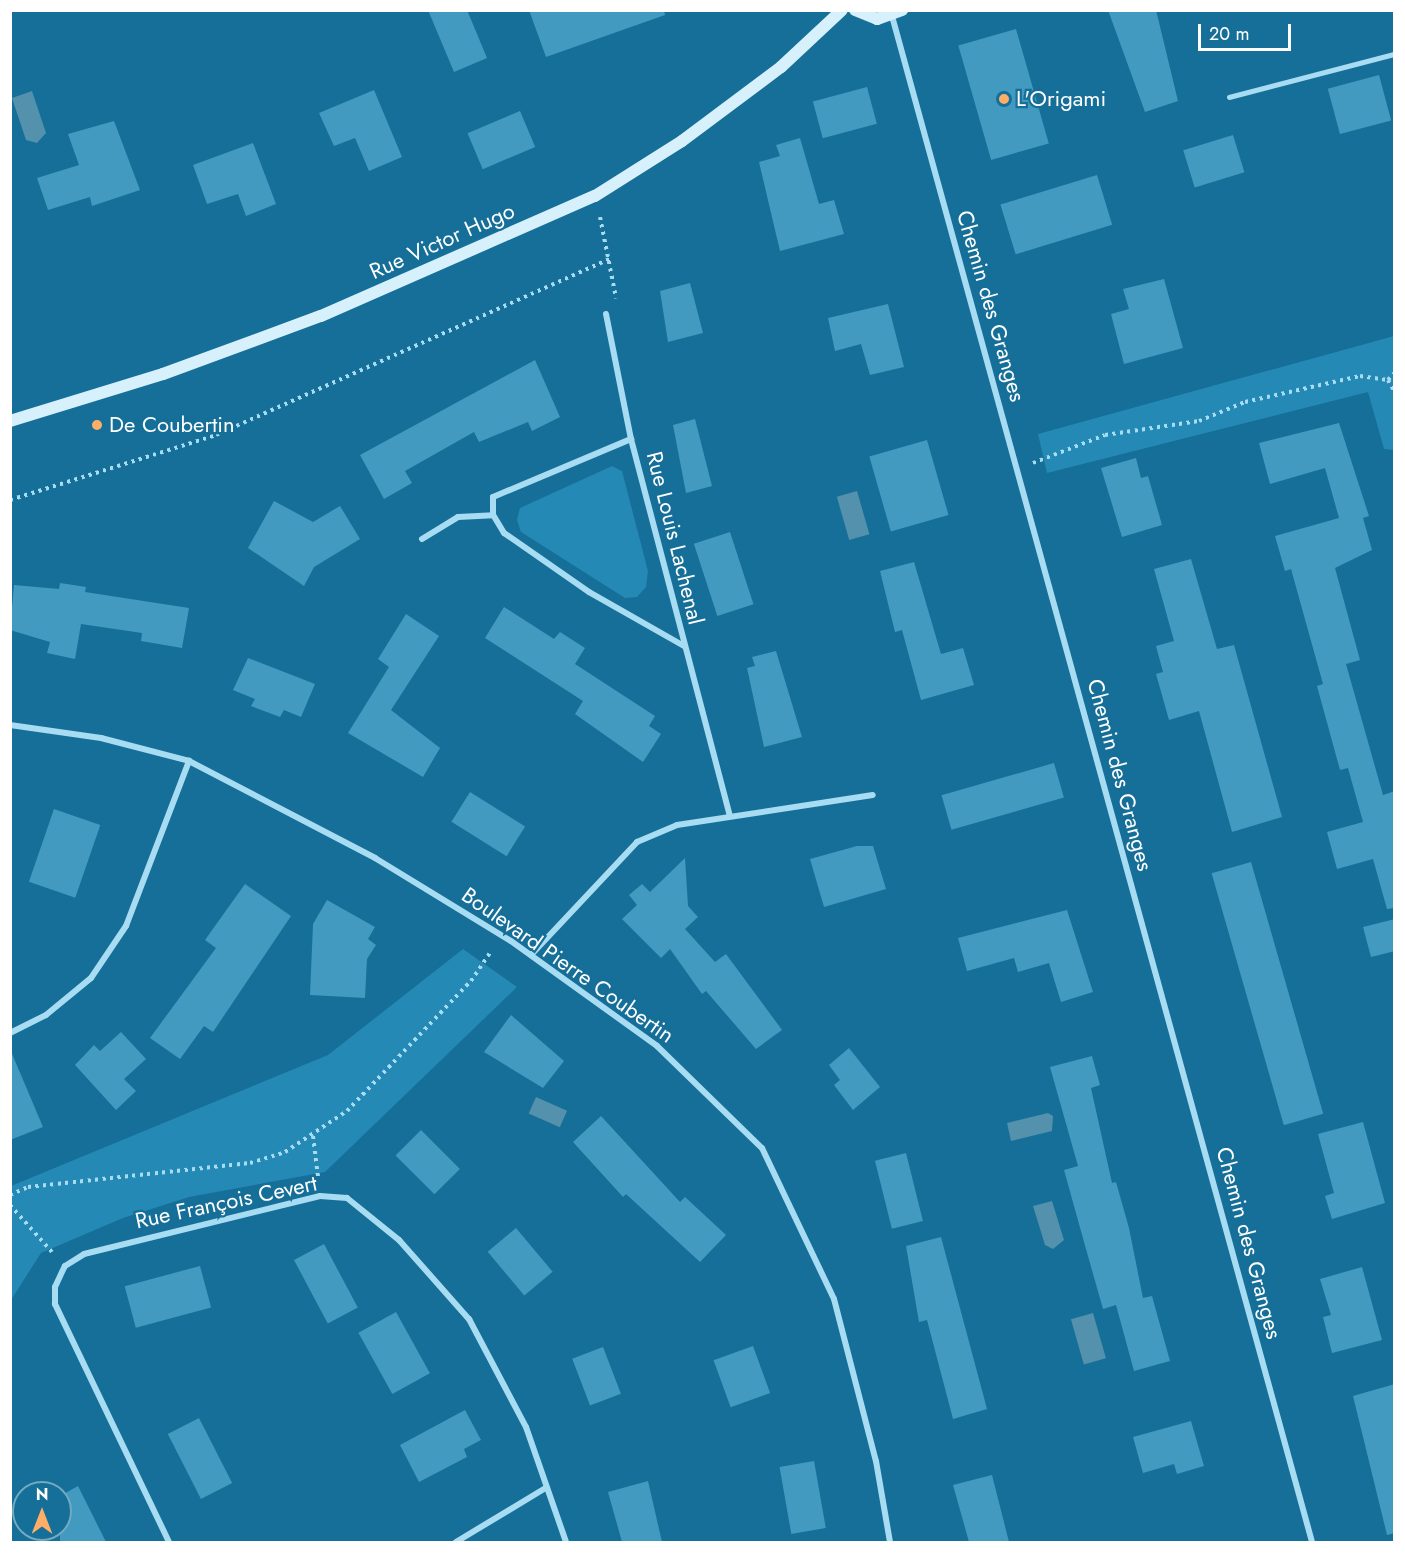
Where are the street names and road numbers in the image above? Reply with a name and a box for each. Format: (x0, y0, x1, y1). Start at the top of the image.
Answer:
street label: Rue Victor Hugo (365, 197, 519, 285)
street label: Chemin des Granges (951, 207, 1031, 405)
street label: Rue Louis Lachenal (641, 449, 709, 627)
street label: Chemin des Granges (1082, 676, 1158, 874)
street label: Boulevard Pierre Coubertin (457, 882, 679, 1048)
street label: Chemin des Granges (1211, 1144, 1287, 1342)
street label: Rue François Cevert (133, 1170, 319, 1234)

